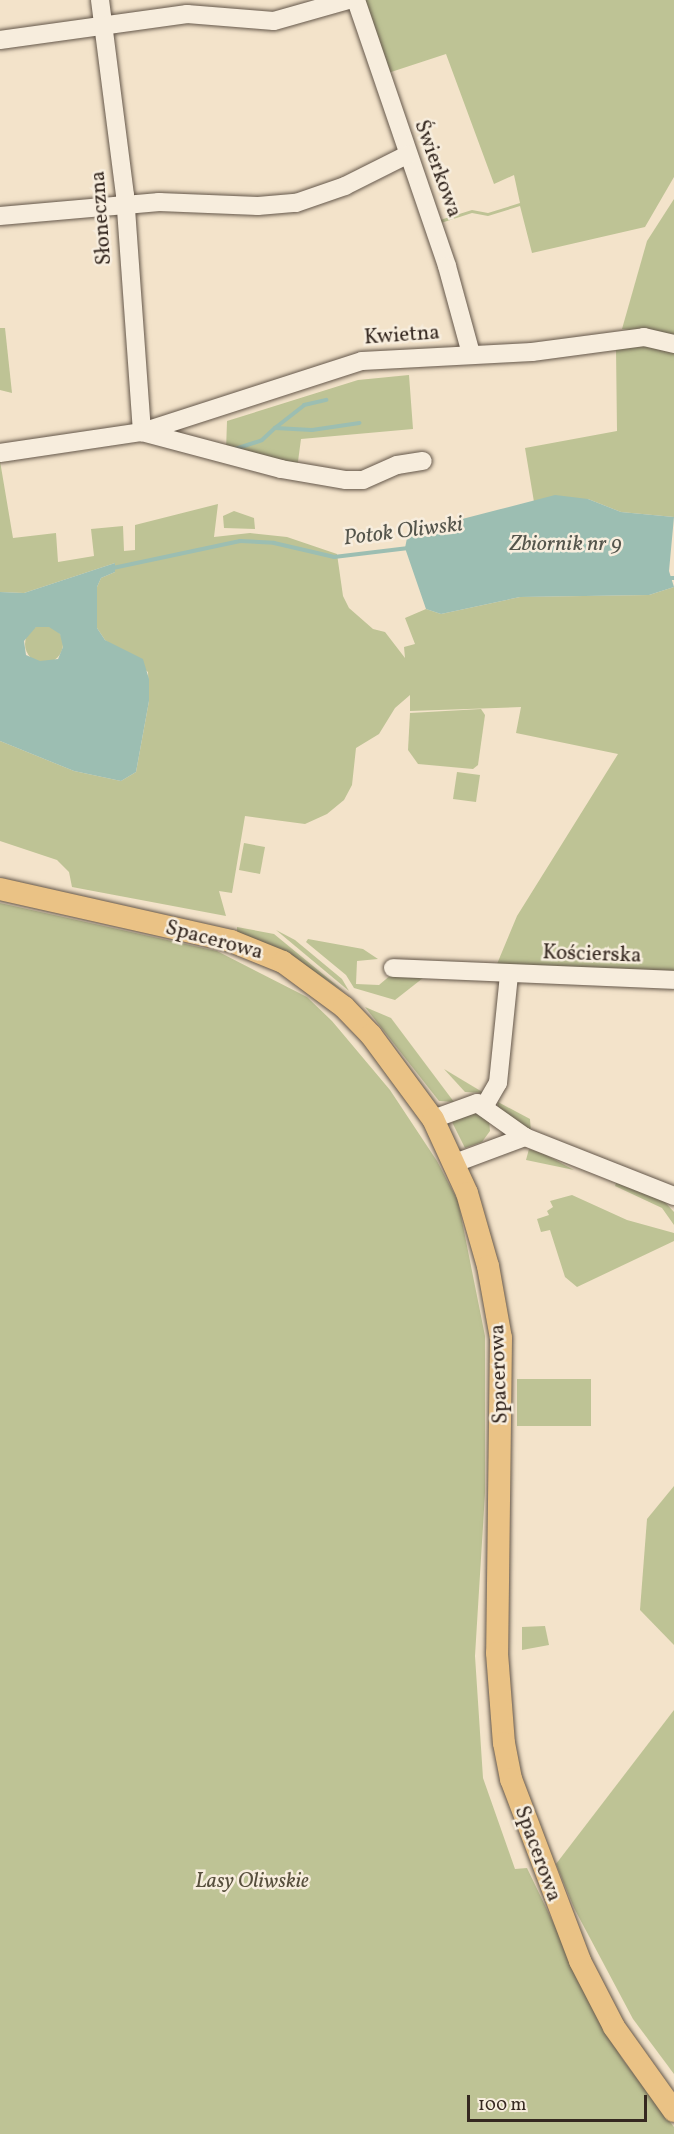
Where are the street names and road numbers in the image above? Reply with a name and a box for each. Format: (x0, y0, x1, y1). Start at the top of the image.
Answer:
street label: Świerkowa (408, 117, 466, 221)
street label: Słoneczna (86, 170, 118, 266)
street label: Kwietna (363, 321, 441, 351)
street label: Spacerowa (162, 916, 266, 966)
street label: Kościerska (542, 941, 642, 969)
street label: Spacerowa (486, 1324, 514, 1424)
street label: Spacerowa (508, 1803, 566, 1905)

